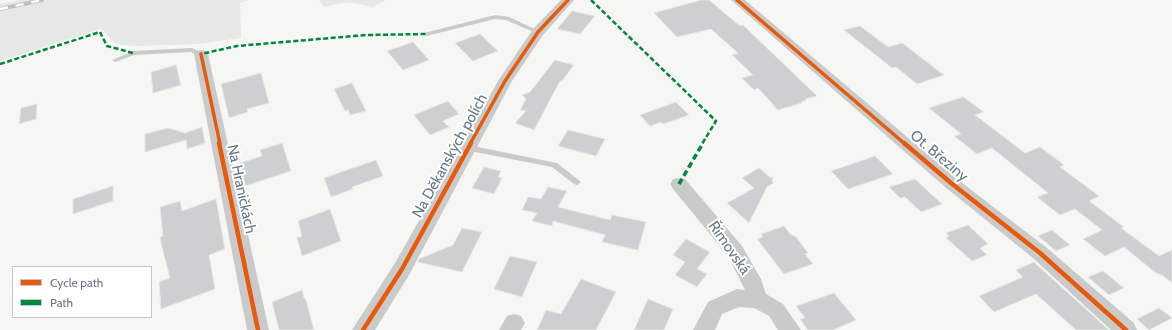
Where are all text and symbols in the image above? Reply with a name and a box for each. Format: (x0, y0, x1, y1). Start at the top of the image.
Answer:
street label: Na Děkanských polích (408, 91, 492, 221)
street label: Ot. Březiny (906, 126, 972, 186)
street label: Na Hraničkách (223, 143, 259, 235)
street label: Římovská (704, 218, 754, 278)
legend (12, 266, 152, 318)
text: Cycle path (50, 275, 103, 290)
text: Path (50, 295, 73, 310)

